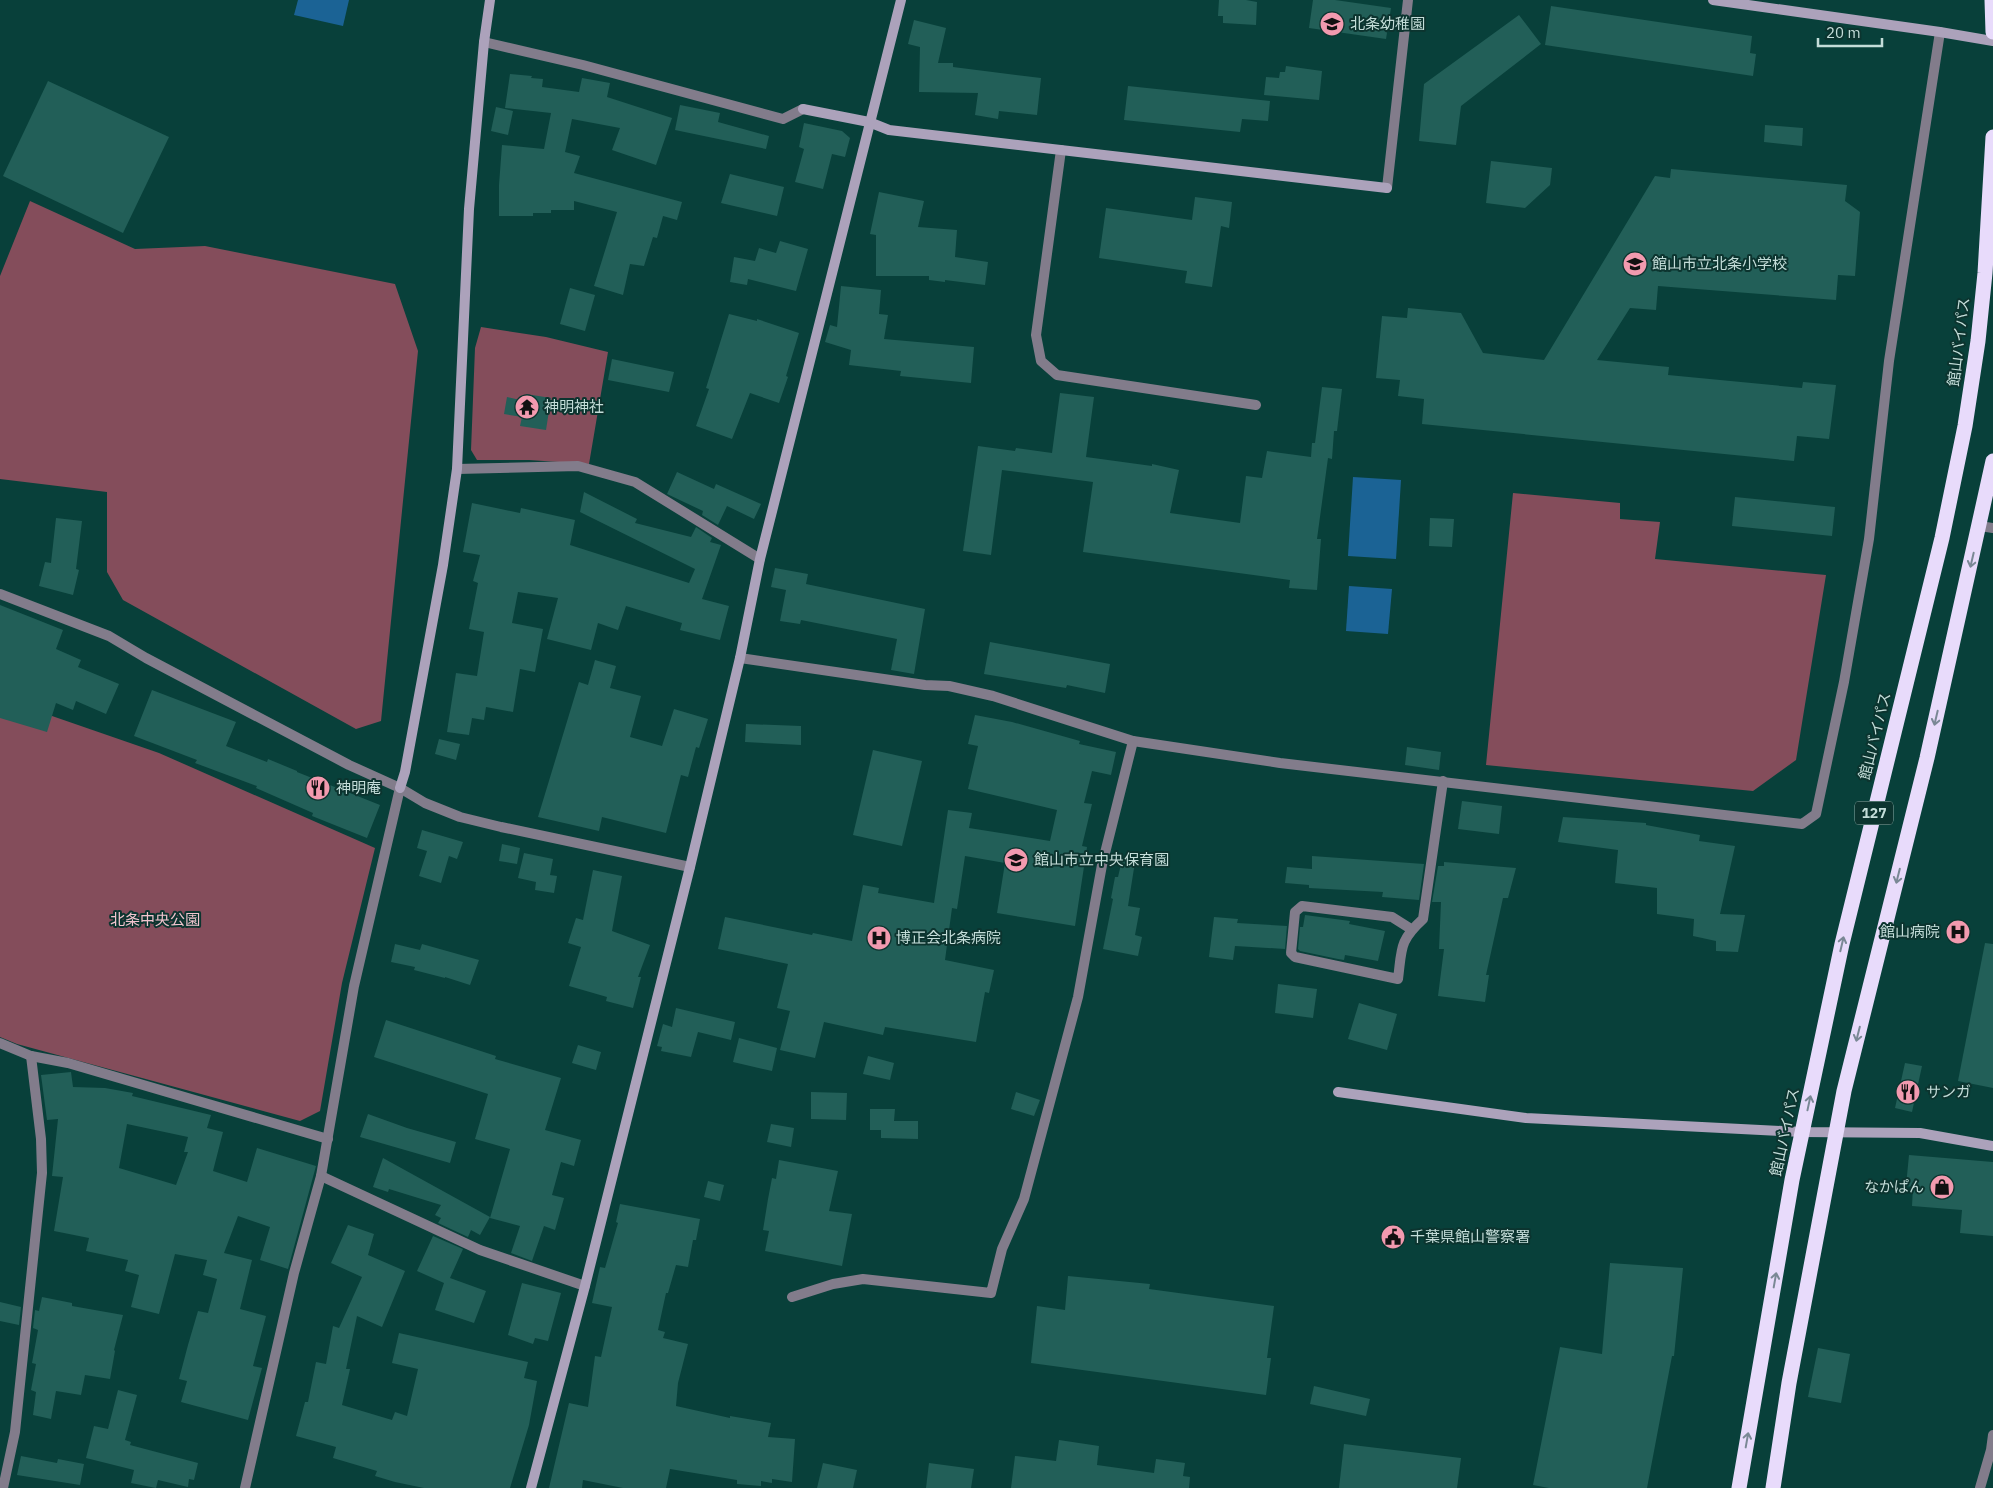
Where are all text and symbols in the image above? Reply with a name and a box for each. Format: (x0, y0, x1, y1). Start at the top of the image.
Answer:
school or university icon: 北条幼稚園 (1319, 11, 1345, 37)
place label: 北条幼稚園 (1350, 14, 1425, 33)
scale bar (1818, 15, 1882, 47)
text: 20 m (1826, 23, 1861, 42)
school or university icon: 館山市立北条小学校 (1622, 251, 1648, 277)
place label: 館山市立北条小学校 (1652, 254, 1787, 273)
street label: 館山バイパス (1944, 296, 1973, 388)
temple icon: 神明神社 (514, 394, 540, 420)
place label: 神明神社 (544, 397, 604, 416)
one-way arrow (1967, 551, 1976, 567)
street label: 館山バイパス (1854, 690, 1895, 782)
one-way arrow (1931, 710, 1940, 726)
restaurant icon: 神明庵 (305, 775, 331, 801)
place label: 神明庵 (336, 778, 381, 797)
road number: 127 (1855, 801, 1893, 824)
school or university icon: 館山市立中央保育園 (1003, 847, 1029, 873)
place label: 館山市立中央保育園 (1034, 850, 1169, 869)
one-way arrow (1892, 868, 1902, 884)
park label: 北条中央公園 (110, 910, 200, 929)
hospital icon: 館山病院 (1945, 919, 1971, 945)
place label: 館山病院 (1880, 922, 1940, 941)
hospital icon: 博正会北条病院 (866, 925, 892, 951)
place label: 博正会北条病院 (896, 928, 1001, 947)
one-way arrow (1838, 937, 1847, 953)
one-way arrow (1853, 1025, 1862, 1041)
restaurant icon: サンガ (1895, 1079, 1921, 1105)
place label: サンガ (1926, 1082, 1971, 1101)
street label: 館山バイパス (1766, 1086, 1803, 1178)
one-way arrow (1804, 1096, 1814, 1112)
shop icon: なかぱん (1929, 1174, 1955, 1200)
place label: なかぱん (1864, 1177, 1924, 1196)
public building icon: 千葉県館山警察署 (1380, 1224, 1406, 1250)
place label: 千葉県館山警察署 (1410, 1227, 1530, 1246)
one-way arrow (1771, 1272, 1781, 1288)
one-way arrow (1743, 1432, 1753, 1448)

